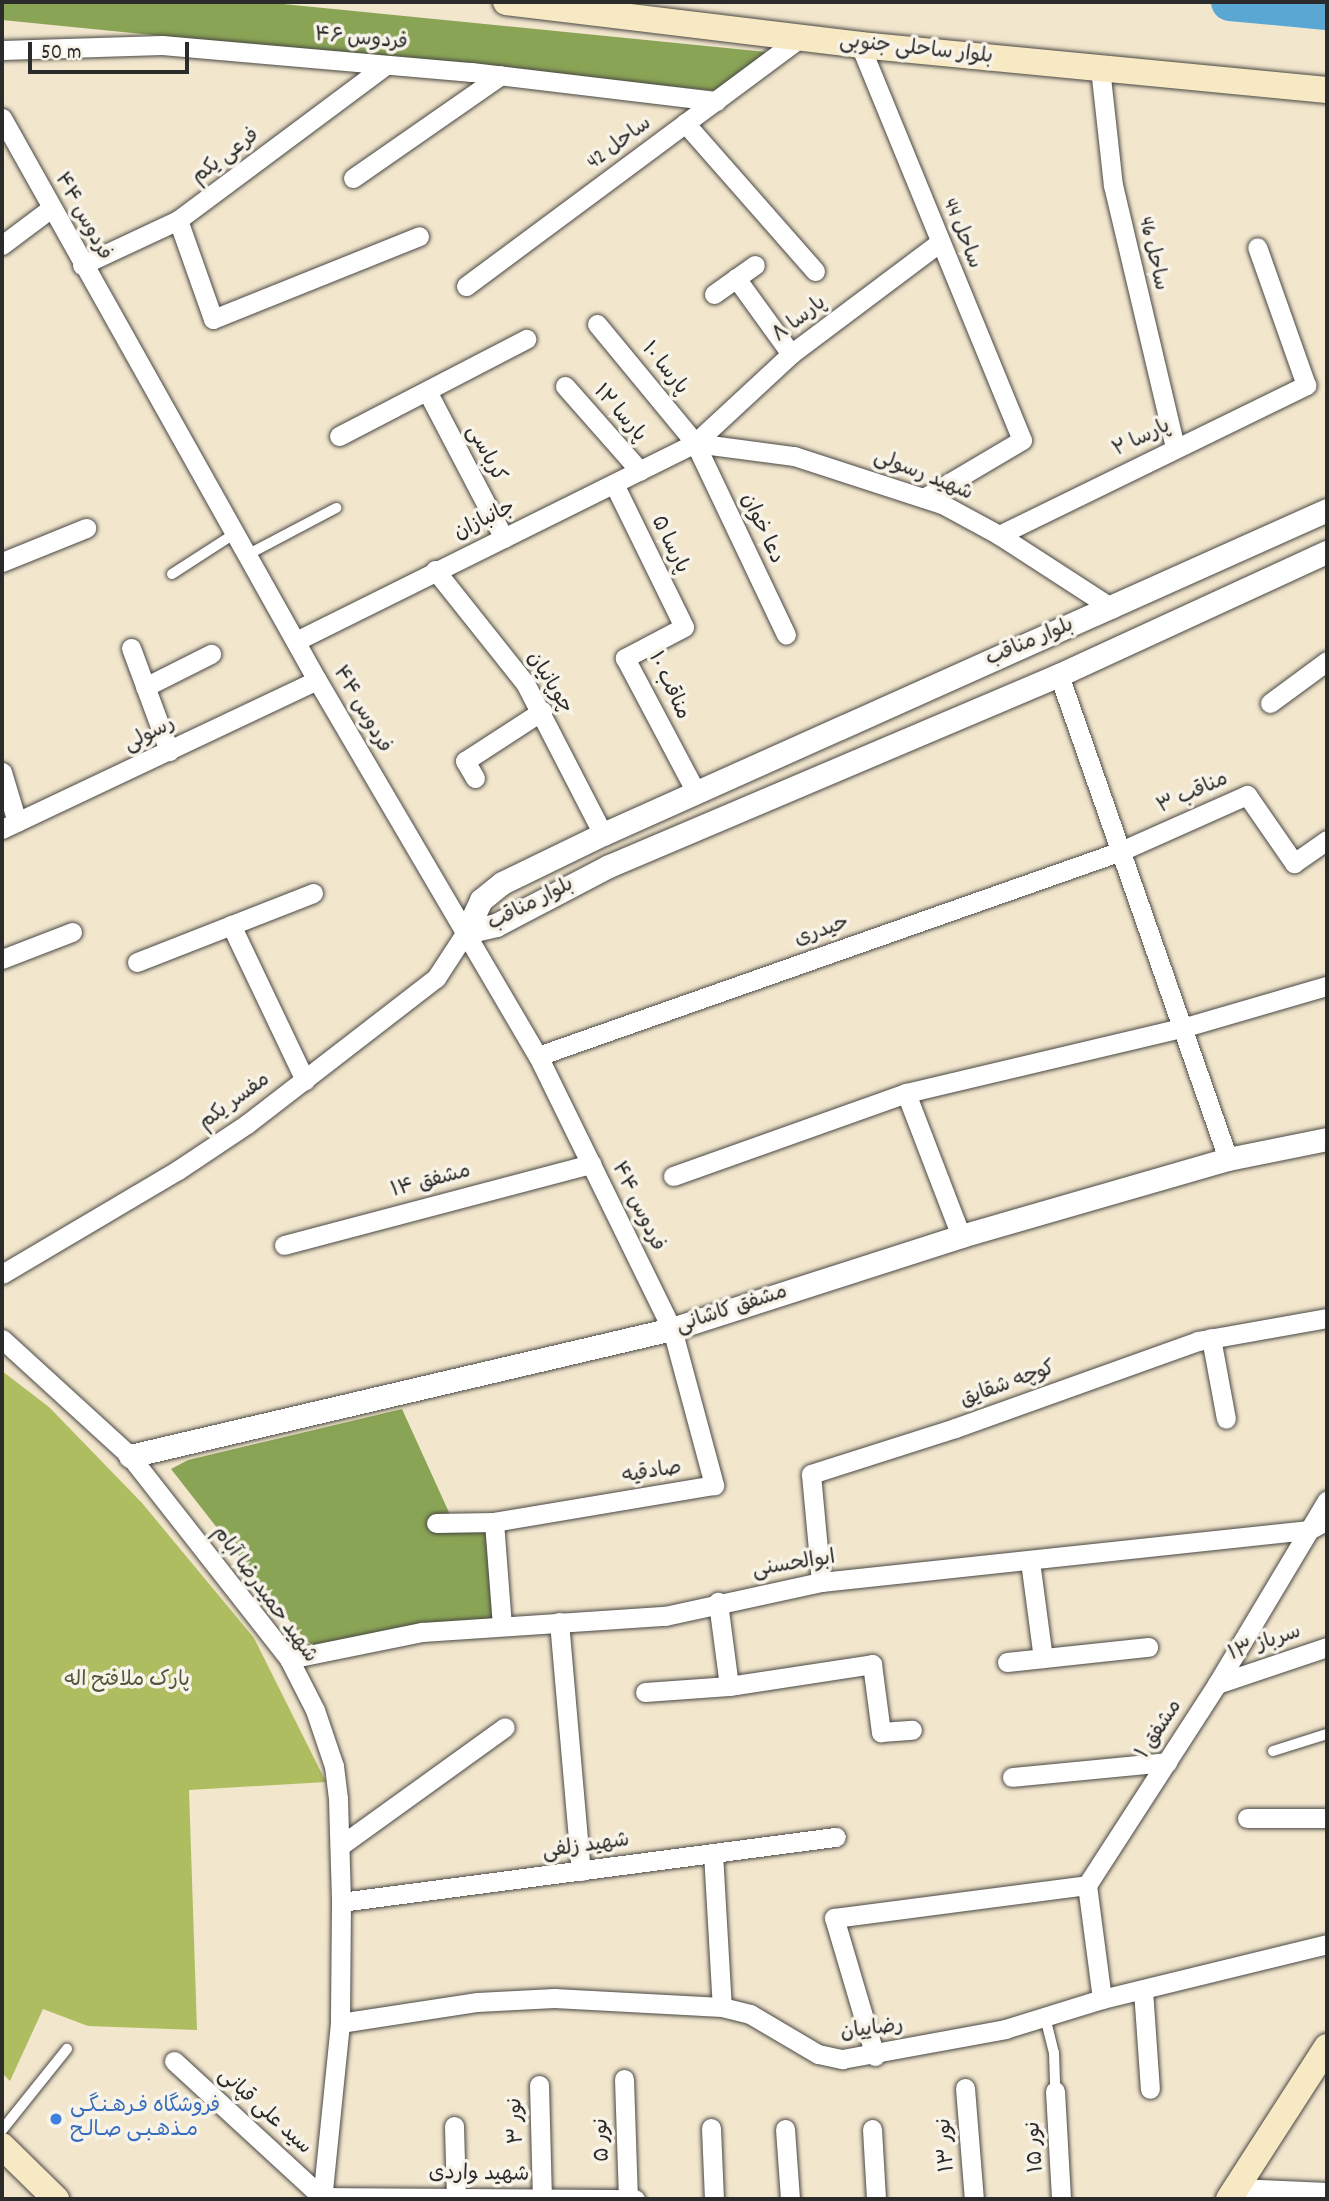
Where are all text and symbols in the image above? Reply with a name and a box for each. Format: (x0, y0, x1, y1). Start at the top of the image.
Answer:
street label: فردوس ۴۶ (313, 23, 409, 57)
scale bar (32, 28, 192, 72)
street label: بلوار ساحلی جنوبی (838, 29, 994, 71)
text: 50 m (41, 39, 81, 69)
street label: ساحل 42 (583, 112, 657, 176)
street label: فرعی یکم (187, 123, 265, 191)
street label: فردوس ۴۴ (48, 169, 116, 265)
street label: ساحل 44 (936, 195, 986, 273)
street label: ساحل 46 (1131, 215, 1173, 293)
street label: پارسا ۸ (768, 291, 832, 349)
street label: پارسا ۱۰ (635, 337, 693, 401)
street label: پارسا ۱۲ (587, 380, 651, 448)
street label: پارسا ۲ (1109, 414, 1175, 464)
street label: کرباسی (460, 421, 510, 487)
street label: شهید رسولی (870, 445, 976, 507)
street label: دعا خوان (734, 490, 788, 568)
street label: جانبازان (450, 495, 520, 547)
street label: پارسا ۵ (644, 512, 694, 578)
street label: بلوار مناقب (982, 613, 1078, 673)
street label: چوپانیان (520, 647, 578, 719)
street label: مناقب ۱۰ (641, 648, 695, 724)
street label: فردوس ۴۴ (326, 662, 396, 758)
street label: رسولی (120, 712, 180, 758)
street label: مناقب ۳ (1154, 767, 1232, 821)
street label: بلوار مناقب (484, 873, 578, 937)
street label: حیدری (791, 911, 853, 953)
street label: مفسر یکم (195, 1068, 275, 1136)
street label: فردوس ۴۴ (605, 1158, 669, 1256)
street label: مشفق ۱۴ (388, 1159, 474, 1205)
street label: مشفق کاشانی (673, 1280, 791, 1340)
street label: کوچه شقایق (957, 1356, 1059, 1414)
street label: صادقیه (620, 1456, 684, 1490)
street label: شهید حمیدرضا آبام (206, 1522, 322, 1668)
street label: ابوالحسنی (751, 1546, 837, 1584)
street label: سرباز ۱۳ (1225, 1620, 1305, 1668)
park label: پارک ملافتح اله (64, 1668, 190, 1694)
street label: مشفق ۱ (1132, 1696, 1188, 1764)
street label: شهید زلفی (541, 1828, 631, 1866)
street label: رضاییان (839, 2014, 905, 2046)
street label: سید علی قپانی (212, 2063, 316, 2161)
place label: فروشگاه فـرهـنـگـی مـذهـبـی صـالـح (70, 2094, 220, 2144)
street label: نور ۳ (504, 2097, 530, 2145)
marker: فروشگاه فـرهـنـگـی مـذهـبـی صـالـح (48, 2111, 64, 2127)
street label: نور ۱۳ (933, 2117, 961, 2173)
street label: نور ۵ (590, 2118, 616, 2162)
street label: نور ۱۵ (1022, 2121, 1050, 2173)
street label: شهید واردی (428, 2162, 530, 2188)

